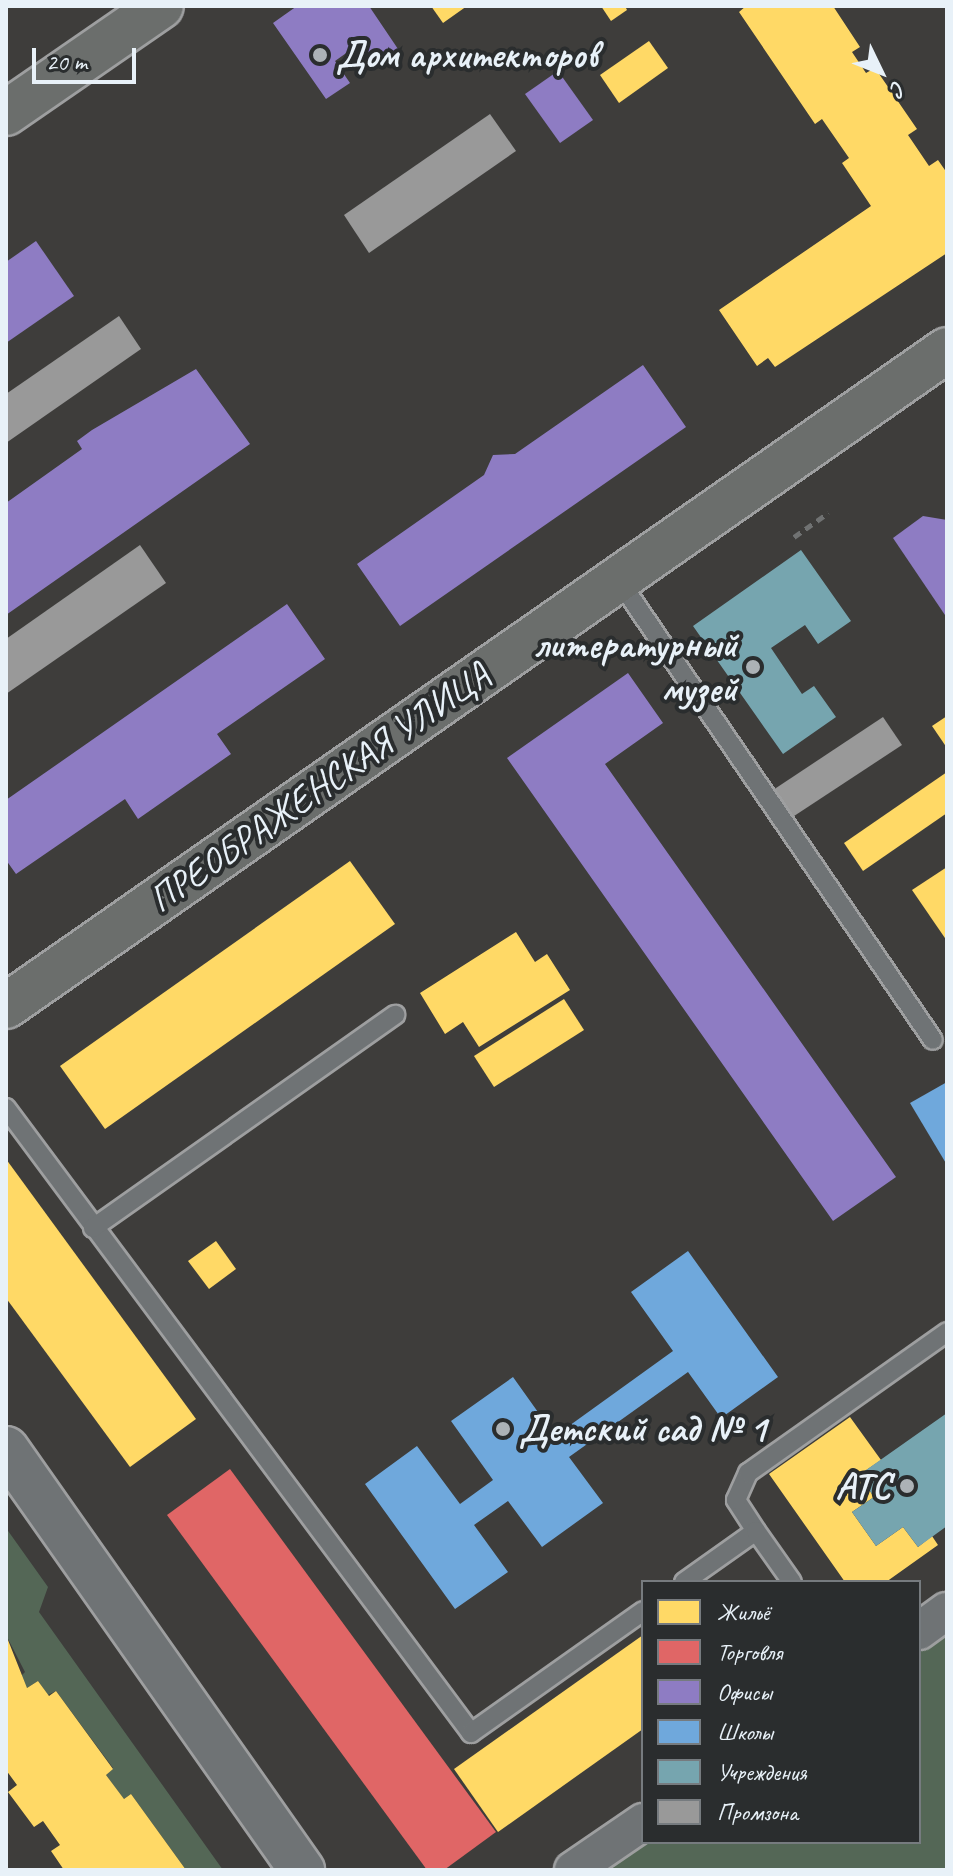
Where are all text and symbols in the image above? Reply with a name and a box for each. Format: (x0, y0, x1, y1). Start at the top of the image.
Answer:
scale bar (36, 32, 140, 82)
place label: Дом архитекторов (336, 32, 607, 78)
north arrow (841, 32, 921, 112)
marker: Дом архитекторов (311, 46, 329, 64)
text: 20 m (46, 47, 87, 77)
text: С (885, 75, 912, 102)
place label: литературный музей (534, 622, 737, 712)
street label: ПРЕОБРАЖЕНСКАЯ УЛИЦА (140, 652, 498, 922)
marker: литературный музей (744, 658, 762, 676)
place label: Детский сад № 1 (519, 1406, 766, 1452)
marker: Детский сад № 1 (494, 1420, 512, 1438)
place label: АТС (836, 1463, 891, 1509)
marker: АТС (898, 1477, 916, 1495)
legend (641, 1580, 921, 1844)
text: Жильё (717, 1597, 769, 1627)
text: Торговля (717, 1637, 782, 1667)
text: Офисы (717, 1677, 772, 1707)
text: Школы (717, 1717, 773, 1747)
text: Учреждения (717, 1757, 807, 1787)
text: Промзона (717, 1797, 798, 1827)

